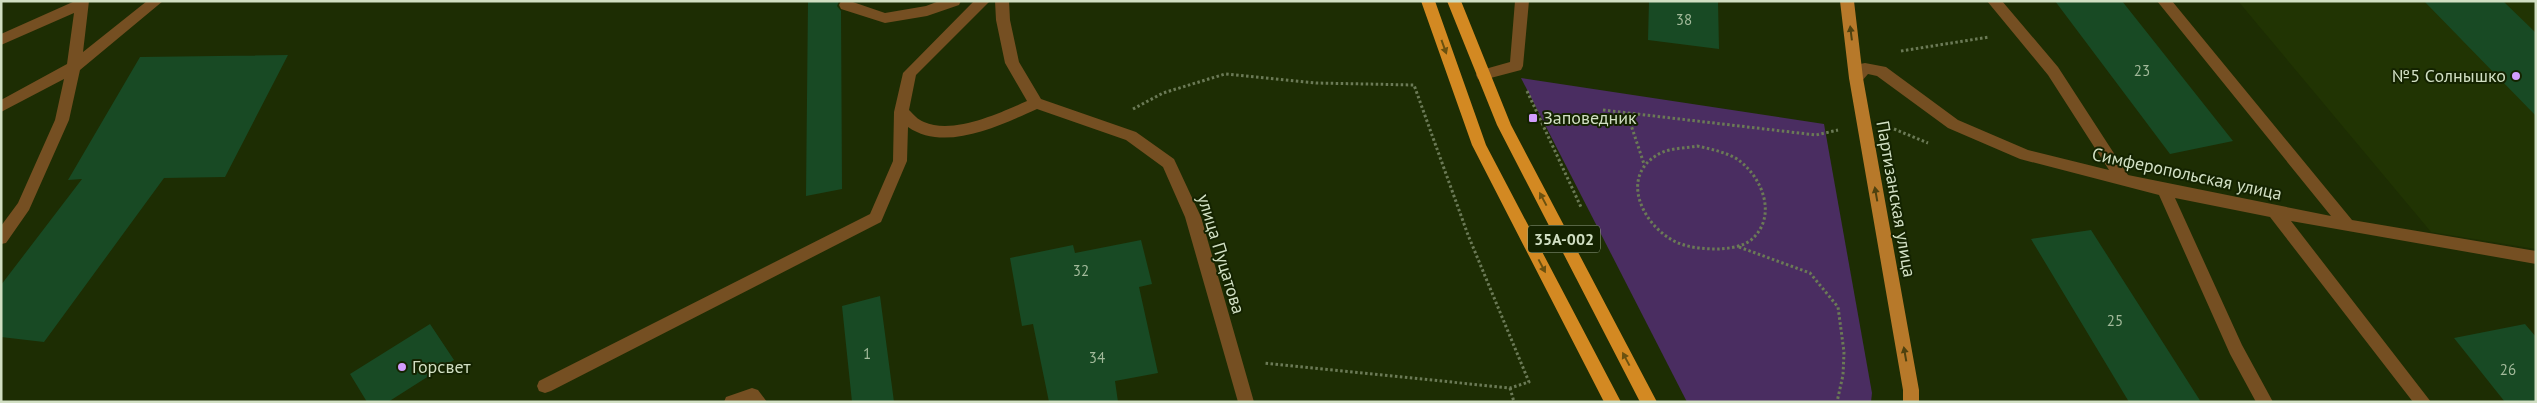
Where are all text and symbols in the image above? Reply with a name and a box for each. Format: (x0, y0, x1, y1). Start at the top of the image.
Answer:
house number: 38 (1676, 10, 1692, 29)
one-way arrow (1847, 25, 1855, 41)
one-way arrow (1440, 40, 1448, 55)
house number: 23 (2134, 61, 2150, 80)
place label: №5 Солнышко (2392, 64, 2506, 87)
marker: №5 Солнышко (2510, 70, 2522, 82)
place label: Заповедник (1543, 106, 1637, 129)
marker: Заповедник (1527, 112, 1539, 124)
street label: Партизанская улица (1871, 119, 1922, 279)
street label: Симферопольская улица (2090, 142, 2284, 205)
one-way arrow (1872, 185, 1880, 201)
street label: улица Пуцатова (1192, 191, 1251, 317)
one-way arrow (1539, 192, 1547, 206)
road number: 35А-002 (1528, 225, 1600, 252)
one-way arrow (1538, 259, 1546, 273)
house number: 32 (1073, 261, 1089, 280)
house number: 25 (2107, 311, 2123, 330)
house number: 1 (863, 344, 871, 363)
one-way arrow (1900, 345, 1908, 361)
house number: 34 (1089, 348, 1105, 367)
one-way arrow (1622, 351, 1630, 366)
place label: Горсвет (412, 355, 472, 378)
house number: 26 (2500, 360, 2516, 379)
marker: Горсвет (396, 361, 408, 373)

